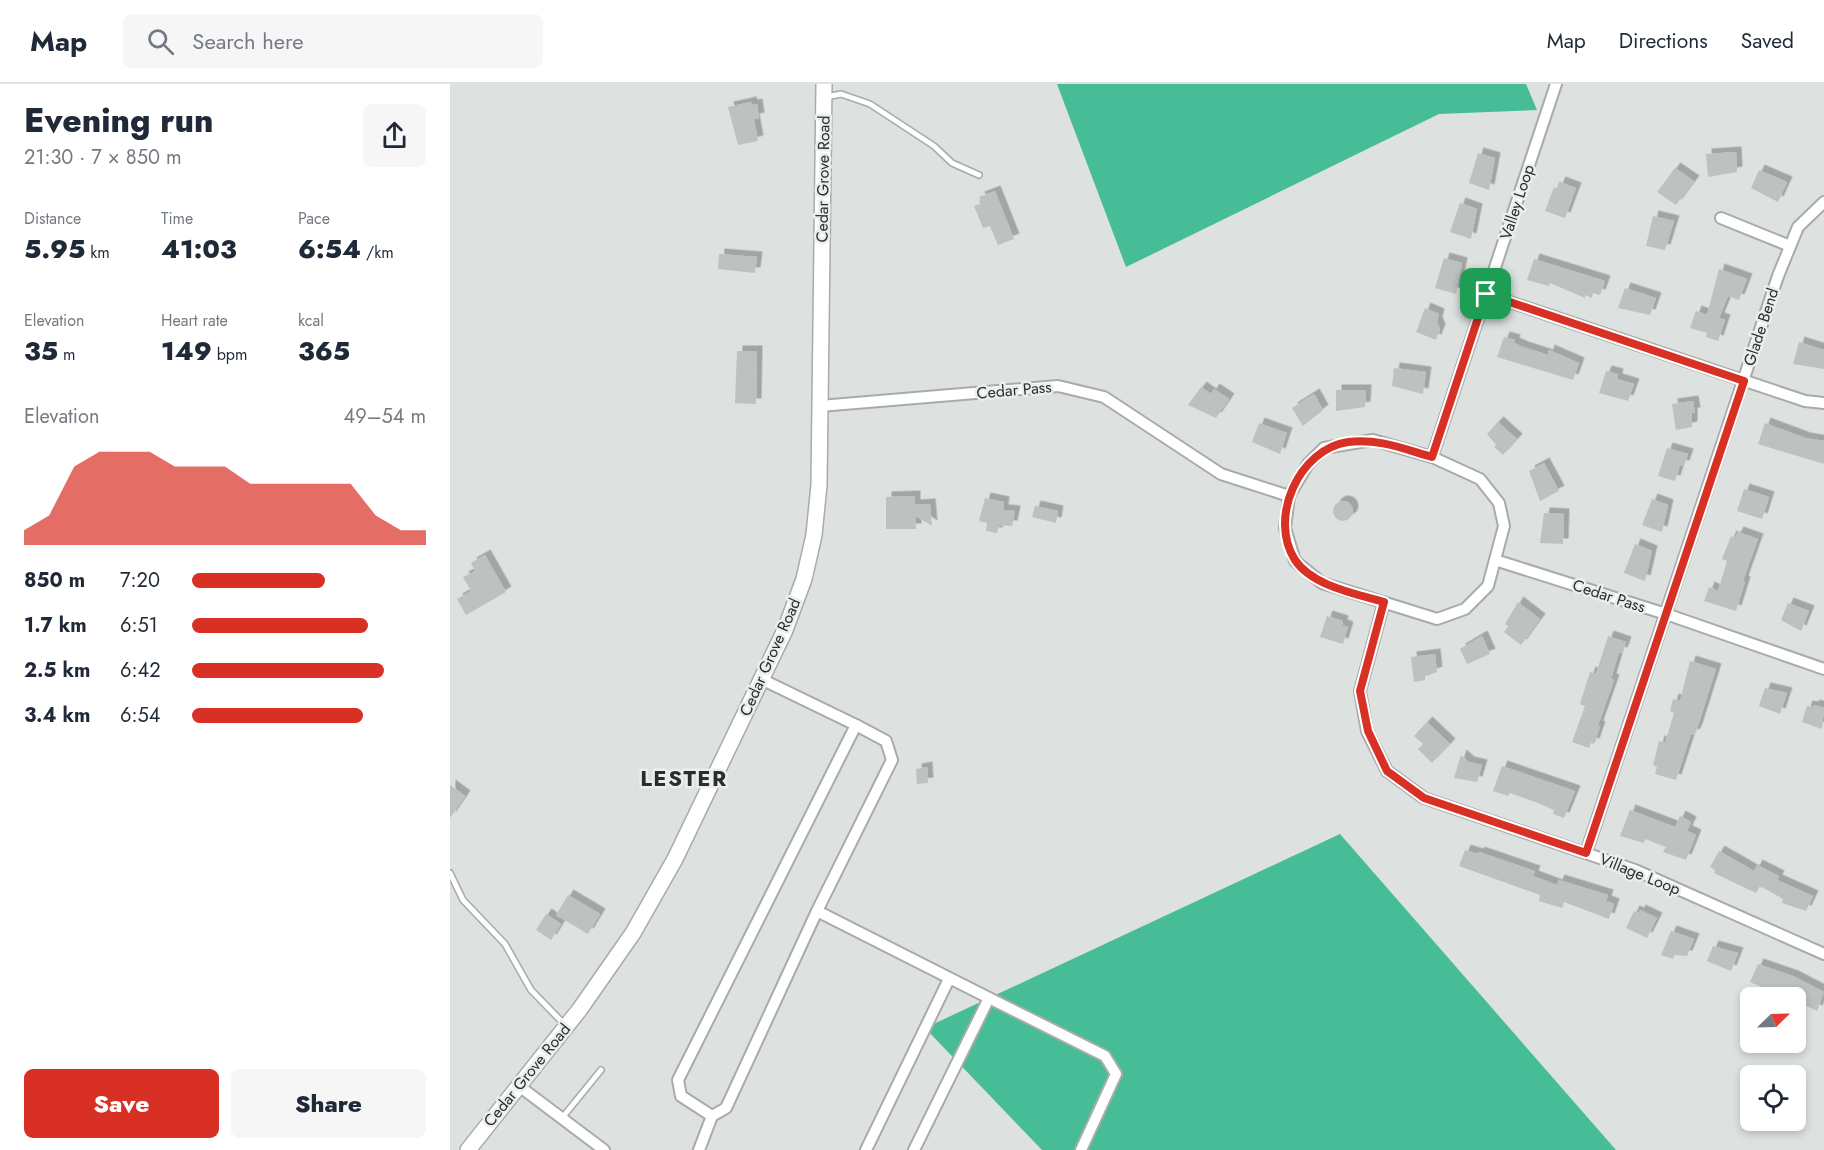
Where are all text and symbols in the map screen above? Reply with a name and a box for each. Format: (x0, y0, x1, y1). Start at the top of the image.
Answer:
search box (123, 14, 543, 68)
text: Map (30, 21, 87, 62)
icon: search (144, 25, 177, 58)
text: Search here (192, 25, 304, 57)
text: Map (1547, 26, 1586, 56)
text: Directions (1619, 26, 1708, 56)
text: Saved (1741, 26, 1794, 56)
text: Evening run (24, 97, 214, 144)
button: share (363, 104, 426, 167)
street label: Cedar Grove Road (810, 115, 836, 243)
text: 21:30 · 7 × 850 m (24, 143, 182, 172)
street label: Valley Loop (1494, 162, 1540, 242)
text: Distance (24, 207, 81, 230)
text: Time (161, 207, 193, 230)
text: Pace (298, 207, 330, 230)
text: 5.95 (24, 230, 85, 268)
text: 41:03 (161, 230, 237, 268)
text: 6:54 (298, 230, 361, 268)
text: km (85, 241, 110, 264)
text: /km (361, 241, 394, 264)
pin (1460, 268, 1511, 319)
icon: arrive (1469, 277, 1502, 310)
street label: Glade Bend (1738, 285, 1784, 369)
text: Elevation (24, 309, 84, 332)
text: Heart rate (161, 309, 228, 332)
text: kcal (298, 309, 324, 332)
text: 35 (24, 332, 58, 370)
text: 149 (161, 332, 212, 370)
text: 365 (298, 332, 350, 370)
text: m (58, 343, 75, 366)
text: bpm (212, 343, 247, 366)
street label: Cedar Pass (976, 375, 1052, 405)
text: Elevation (24, 402, 99, 431)
text: 49–54 m (343, 402, 426, 431)
text: 850 m (24, 566, 85, 595)
text: 7:20 (120, 566, 160, 595)
street label: Cedar Pass (1570, 573, 1648, 619)
street label: Cedar Grove Road (734, 594, 806, 720)
text: 1.7 km (24, 611, 87, 640)
text: 6:51 (120, 611, 158, 640)
text: 2.5 km (24, 656, 90, 685)
text: 6:42 (120, 656, 161, 685)
text: 3.4 km (24, 701, 90, 730)
text: 6:54 (120, 701, 160, 730)
district label: LESTER (640, 762, 728, 794)
street label: Village Loop (1596, 847, 1684, 901)
north arrow (1740, 987, 1806, 1053)
map controls (1740, 987, 1806, 1131)
street label: Cedar Grove Road (478, 1018, 576, 1132)
button: locate (1740, 1065, 1806, 1131)
button: Save (24, 1069, 219, 1138)
button: Share (231, 1069, 426, 1138)

